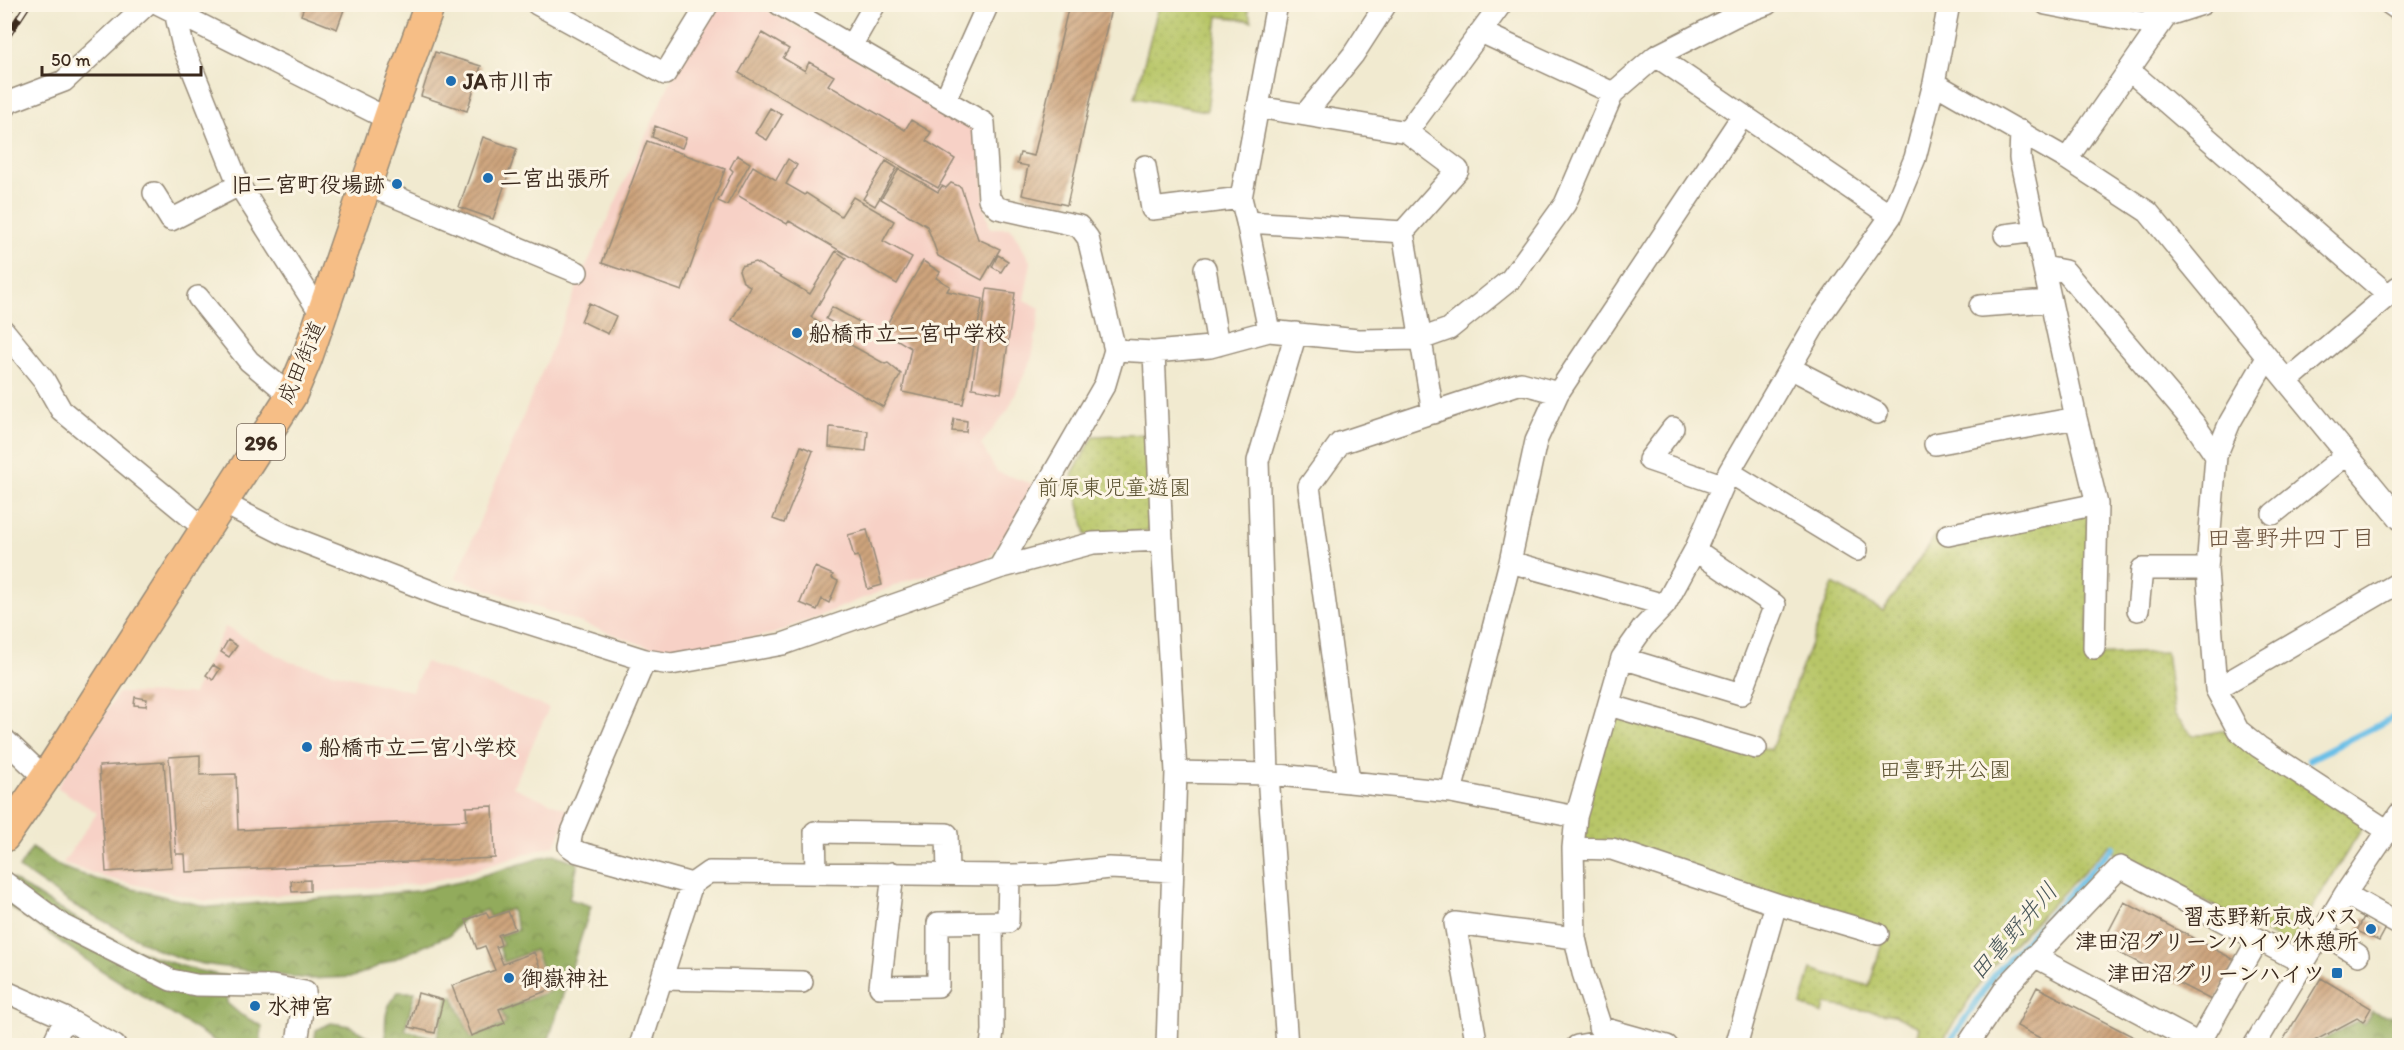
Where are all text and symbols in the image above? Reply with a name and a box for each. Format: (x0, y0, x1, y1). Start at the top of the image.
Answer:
scale bar (42, 39, 201, 77)
text: 50 m (51, 49, 91, 71)
place label: JA市川市 (462, 68, 553, 95)
marker: JA市川市 (444, 74, 458, 88)
place label: 二宮出張所 (500, 165, 610, 192)
place label: 旧二宮町役場跡 (231, 171, 385, 198)
marker: 二宮出張所 (481, 171, 495, 185)
marker: 旧二宮町役場跡 (390, 177, 404, 191)
street label: 成田街道 (271, 316, 331, 408)
place label: 船橋市立二宮中学校 (809, 320, 1007, 347)
marker: 船橋市立二宮中学校 (790, 326, 804, 340)
road number: 296 (237, 424, 285, 460)
park label: 前原東児童遊園 (1037, 474, 1191, 501)
district label: 田喜野井四丁目 (2207, 523, 2375, 552)
place label: 船橋市立二宮小学校 (319, 734, 517, 761)
marker: 船橋市立二宮小学校 (300, 740, 314, 754)
park label: 田喜野井公園 (1879, 756, 2011, 783)
water label: 田喜野井川 (1963, 876, 2063, 986)
place label: 習志野新京成バス 津田沼グリーンハイツ休憩所 (2075, 903, 2359, 955)
marker: 習志野新京成バス 津田沼グリーンハイツ休憩所 (2364, 922, 2378, 936)
place label: 津田沼グリーンハイツ (2107, 960, 2325, 987)
place label: 御嶽神社 (521, 965, 609, 992)
marker: 津田沼グリーンハイツ (2330, 966, 2344, 980)
marker: 御嶽神社 (502, 971, 516, 985)
place label: 水神宮 (267, 993, 333, 1020)
marker: 水神宮 (248, 999, 262, 1013)

